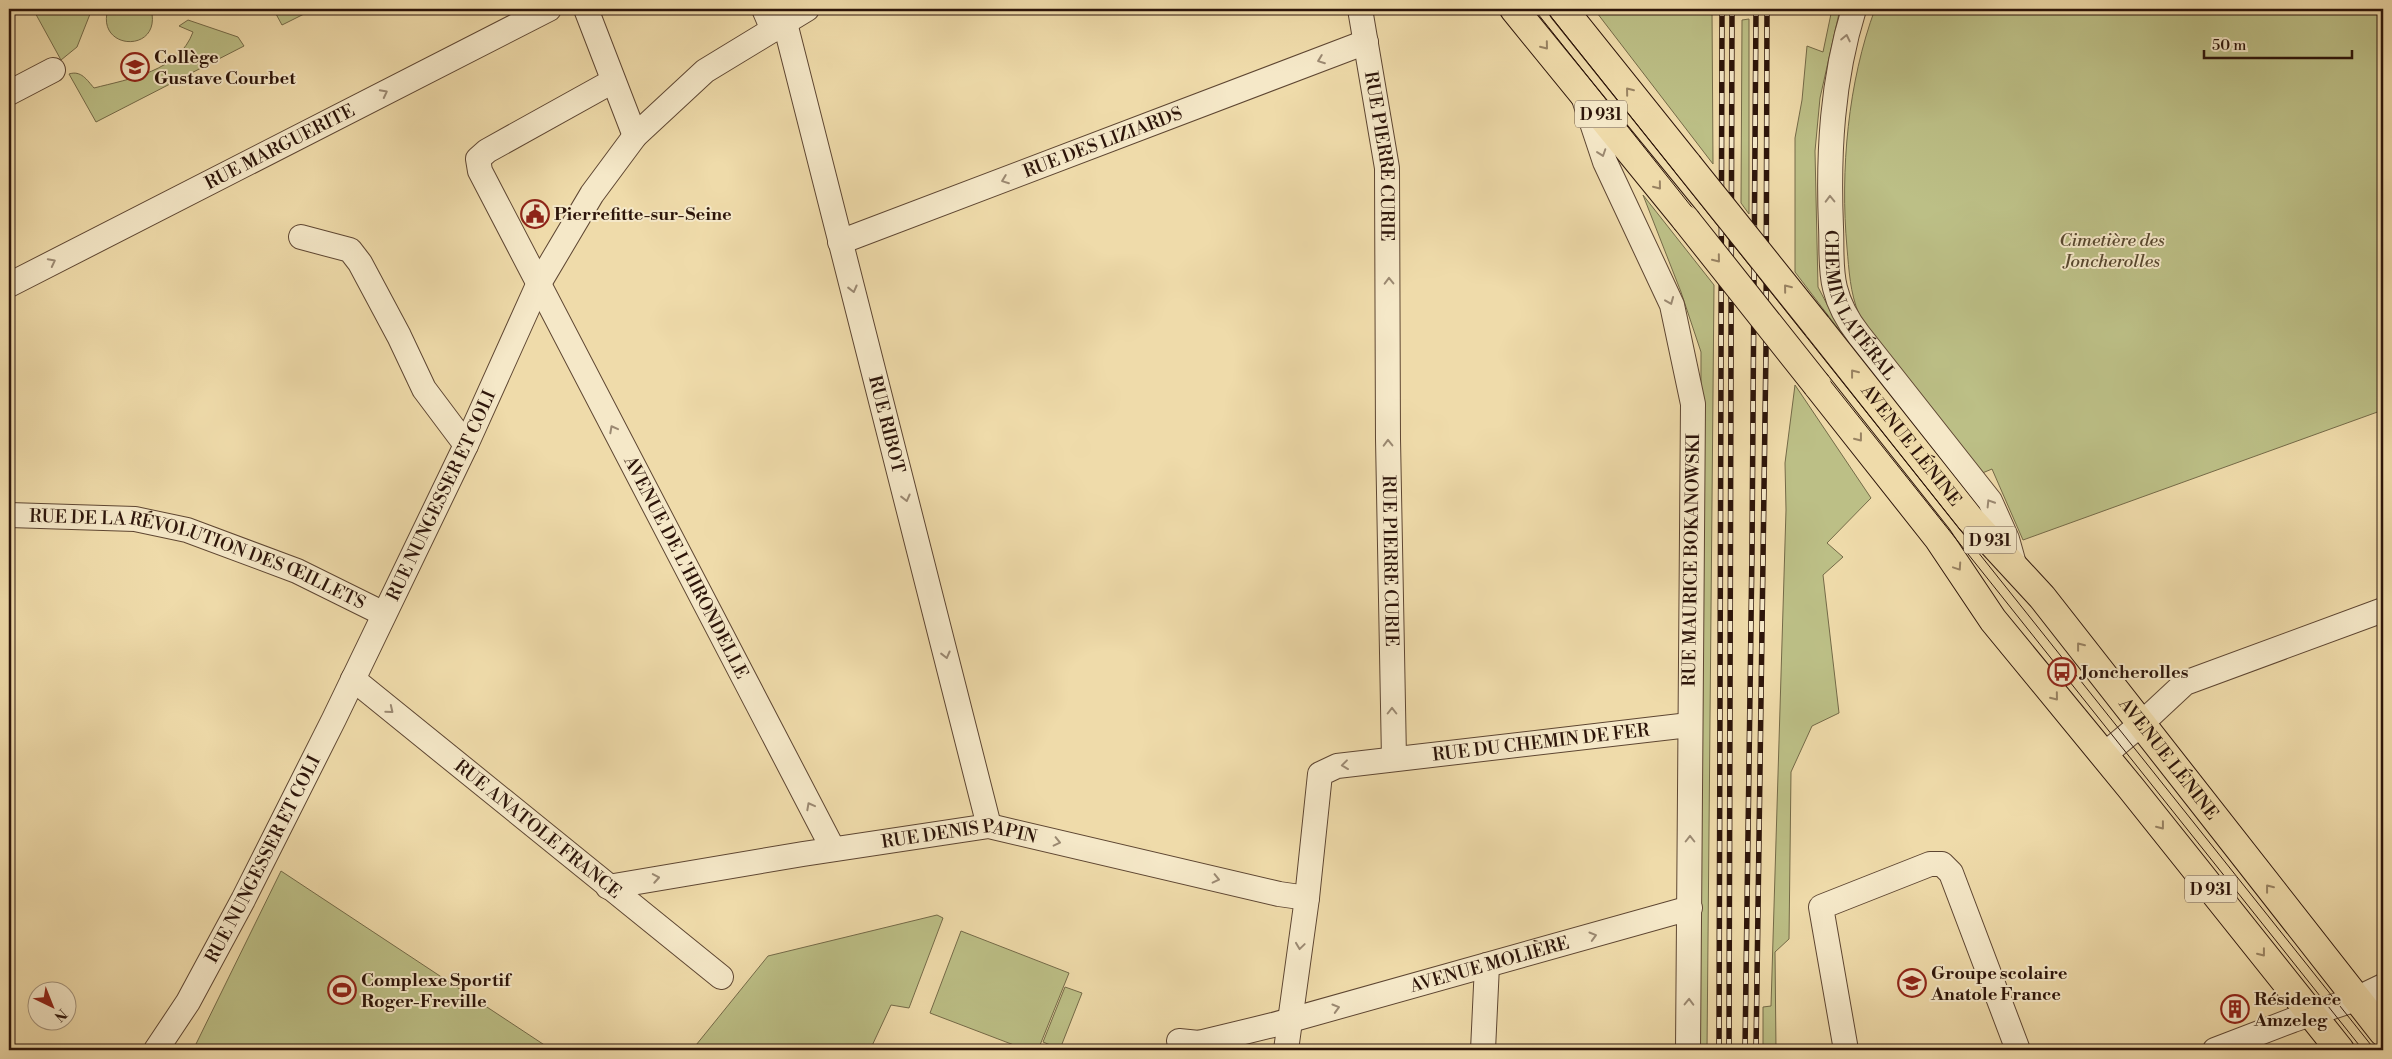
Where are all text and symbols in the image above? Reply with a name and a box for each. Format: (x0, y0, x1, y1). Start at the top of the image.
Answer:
scale bar (2204, 28, 2352, 60)
one-way arrow (1840, 34, 1851, 43)
text: 50 m (2212, 36, 2246, 55)
one-way arrow (1540, 40, 1548, 49)
place label: Collège Gustave Courbet (154, 46, 296, 90)
school or university icon: Collège Gustave Courbet (120, 52, 150, 82)
one-way arrow (1317, 54, 1325, 64)
street label: RUE PIERRE CURIE (1359, 69, 1398, 242)
one-way arrow (1625, 87, 1634, 96)
one-way arrow (379, 89, 388, 99)
street label: RUE MARGUERITE (201, 99, 359, 195)
road number: D 931 (1575, 100, 1627, 128)
street label: RUE DES LIZIARDS (1020, 102, 1186, 183)
one-way arrow (1597, 148, 1607, 157)
one-way arrow (1001, 174, 1010, 184)
one-way arrow (1653, 180, 1661, 189)
one-way arrow (1825, 195, 1835, 203)
public building icon: Pierrefitte-sur-Seine (520, 199, 550, 229)
place label: Pierrefitte-sur-Seine (554, 203, 732, 226)
park label: Cimetière des Joncherolles (2059, 229, 2165, 273)
street label: CHEMIN LATÉRAL (1819, 230, 1901, 385)
one-way arrow (1711, 253, 1720, 262)
one-way arrow (47, 258, 56, 269)
one-way arrow (1384, 276, 1394, 284)
one-way arrow (847, 285, 857, 293)
one-way arrow (1783, 285, 1792, 294)
one-way arrow (1663, 296, 1674, 305)
one-way arrow (1851, 369, 1860, 379)
street label: RUE RIBOT (863, 373, 910, 476)
street label: AVENUE LÉNINE (1855, 379, 1966, 511)
street label: RUE NUNGESSER ET COLI (382, 387, 501, 605)
one-way arrow (609, 426, 619, 435)
street label: RUE MAURICE BOKANOWSKI (1678, 433, 1705, 687)
one-way arrow (1854, 433, 1863, 442)
one-way arrow (1383, 439, 1394, 447)
street label: AVENUE DE L'HIRONDELLE (618, 451, 753, 683)
street label: RUE PIERRE CURIE (1377, 475, 1403, 647)
one-way arrow (900, 493, 911, 502)
one-way arrow (1987, 499, 1996, 508)
street label: RUE DE LA RÉVOLUTION DES ŒILLETS (29, 505, 369, 615)
road number: D 931 (1964, 526, 2016, 554)
one-way arrow (1952, 562, 1961, 571)
one-way arrow (2078, 643, 2086, 652)
one-way arrow (940, 651, 951, 660)
bus stop icon: Joncherolles (2047, 657, 2077, 687)
place label: Joncherolles (2078, 661, 2189, 684)
one-way arrow (2050, 692, 2059, 701)
street label: AVENUE LÉNINE (2113, 693, 2223, 825)
one-way arrow (385, 704, 394, 713)
one-way arrow (1387, 706, 1397, 714)
street label: RUE DU CHEMIN DE FER (1431, 719, 1651, 767)
street label: RUE NUNGESSER ET COLI (200, 751, 326, 967)
street label: RUE ANATOLE FRANCE (449, 755, 626, 904)
one-way arrow (1341, 759, 1349, 770)
one-way arrow (806, 802, 816, 811)
street label: RUE DENIS PAPIN (880, 814, 1040, 854)
one-way arrow (2155, 820, 2163, 829)
one-way arrow (1685, 835, 1695, 842)
one-way arrow (1053, 836, 1062, 847)
one-way arrow (1211, 873, 1220, 884)
one-way arrow (651, 874, 660, 884)
road number: D 931 (2185, 876, 2237, 902)
one-way arrow (2266, 885, 2274, 894)
street label: AVENUE MOLIÈRE (1406, 931, 1572, 998)
one-way arrow (1589, 931, 1597, 941)
one-way arrow (1295, 942, 1305, 950)
one-way arrow (2256, 947, 2264, 956)
place label: Groupe scolaire Anatole France (1930, 962, 2068, 1006)
school or university icon: Groupe scolaire Anatole France (1897, 968, 1927, 998)
place label: Complexe Sportif Roger-Freville (361, 969, 513, 1013)
sports icon: Complexe Sportif Roger-Freville (327, 975, 357, 1005)
north arrow (28, 982, 78, 1032)
place label: Résidence Amzeleg (2253, 988, 2342, 1032)
building icon: Résidence Amzeleg (2220, 994, 2250, 1024)
one-way arrow (1684, 997, 1694, 1005)
one-way arrow (1331, 1003, 1340, 1014)
text: N (50, 1004, 70, 1025)

